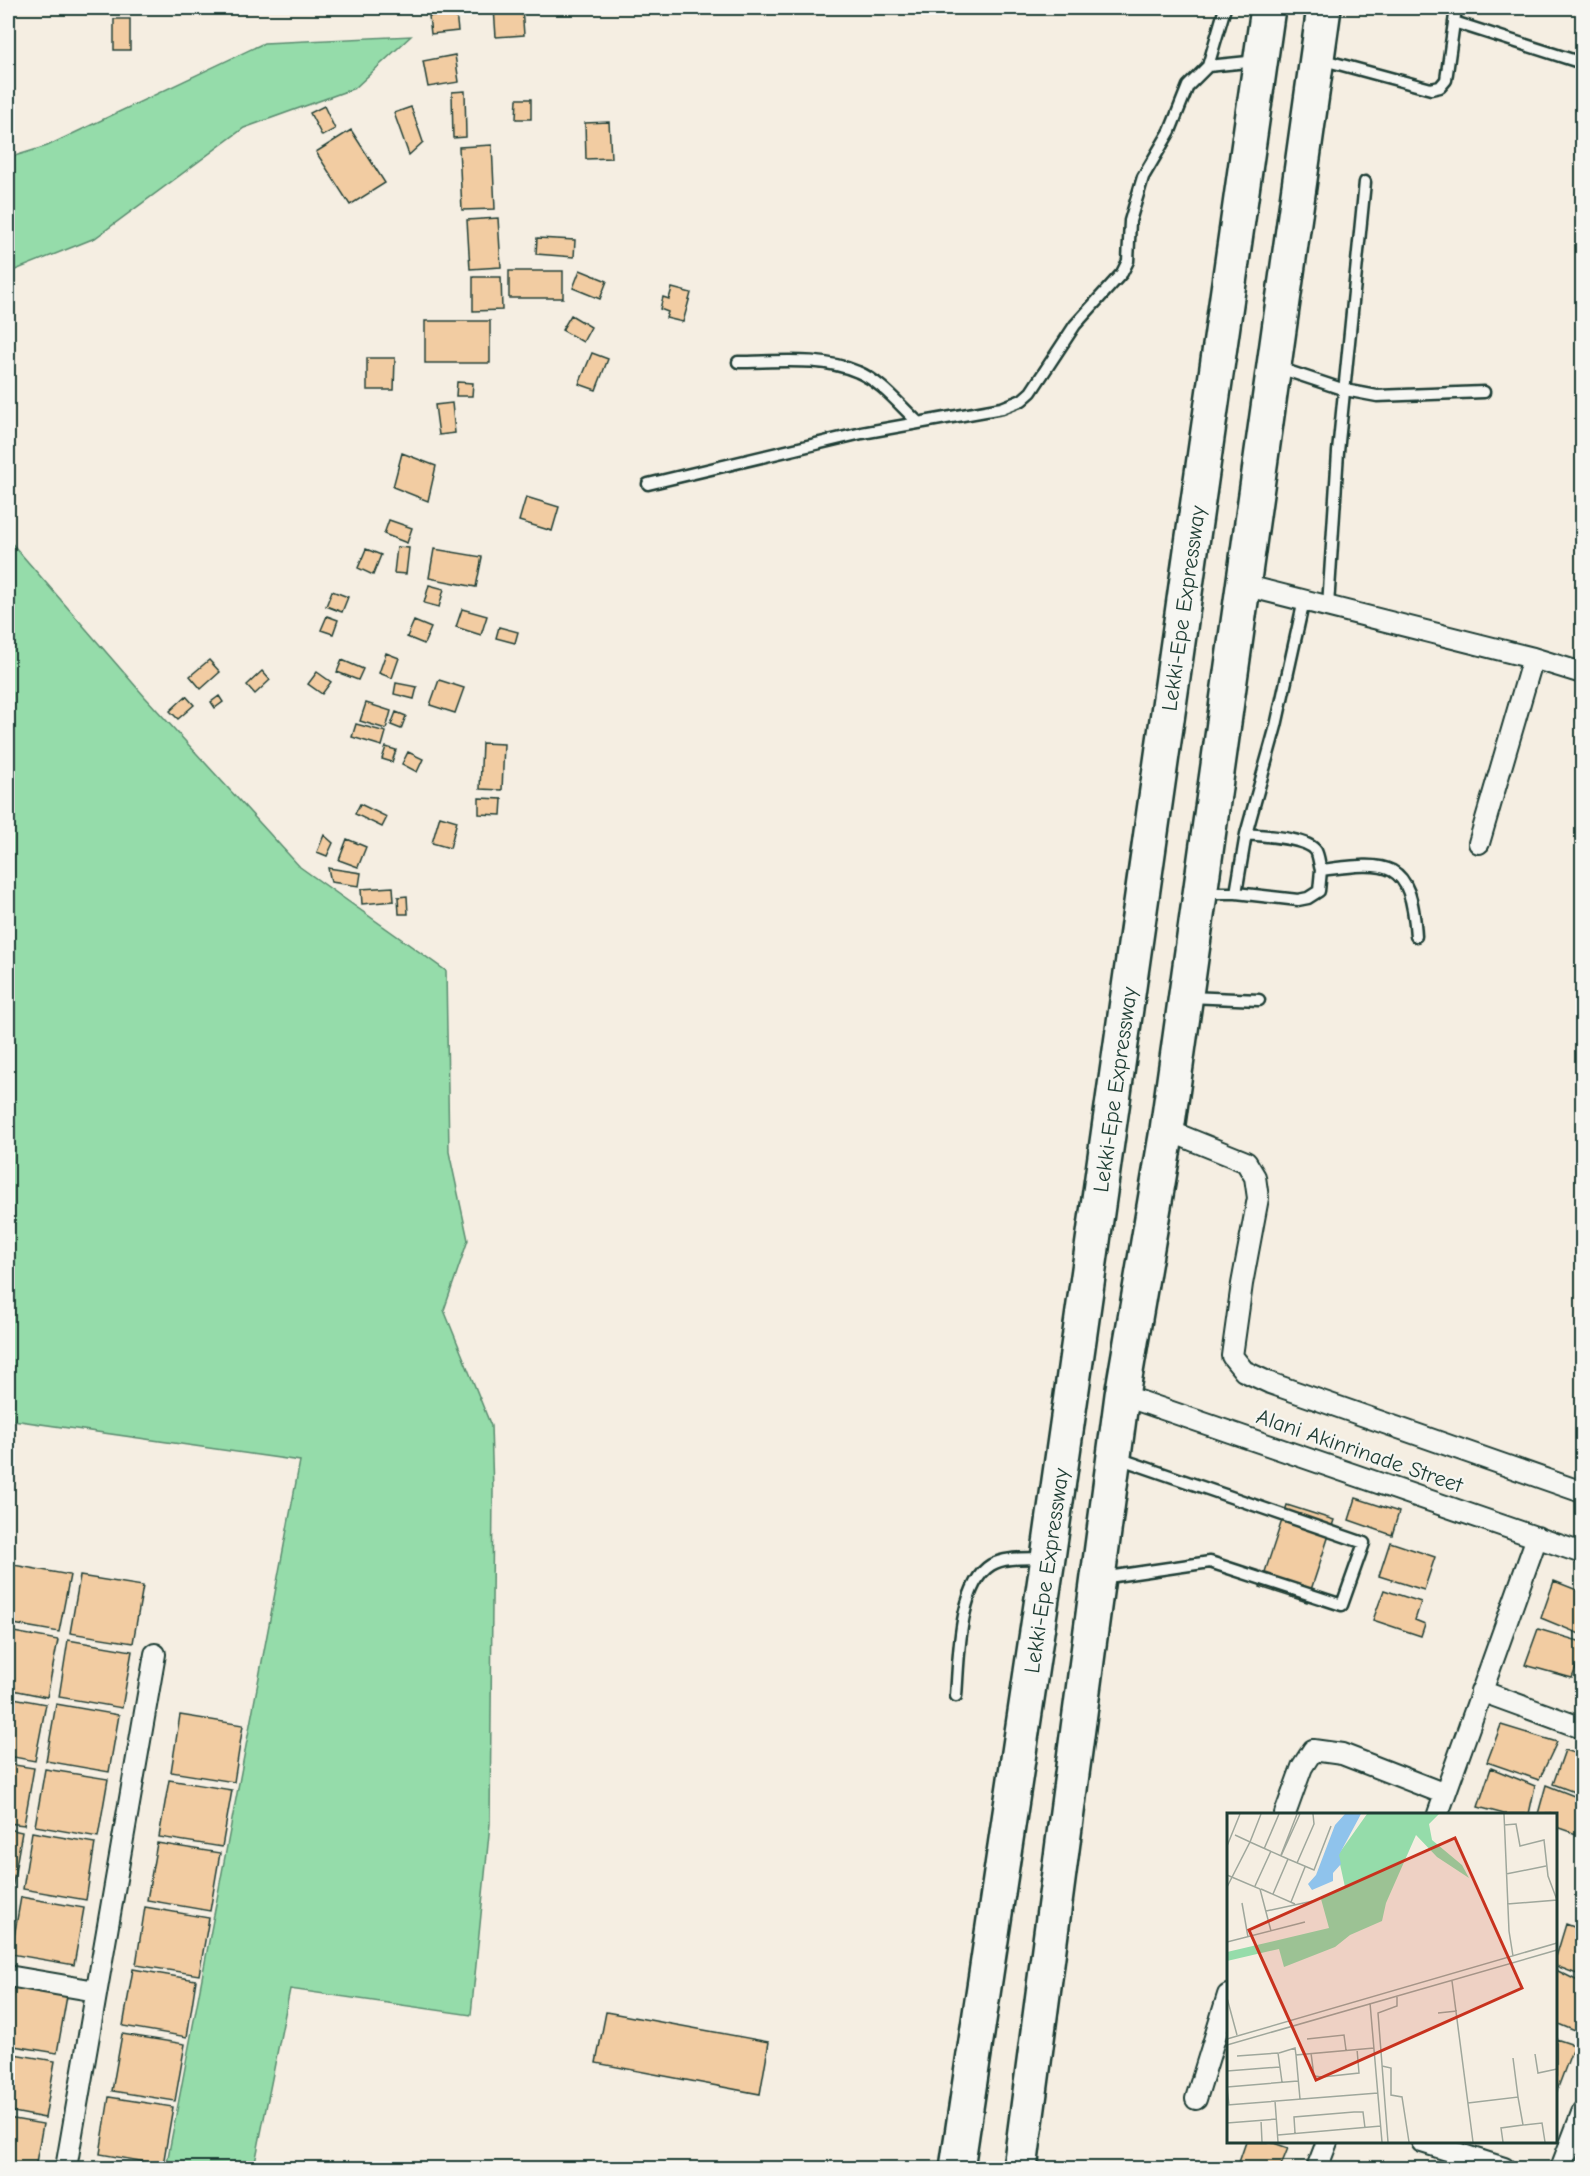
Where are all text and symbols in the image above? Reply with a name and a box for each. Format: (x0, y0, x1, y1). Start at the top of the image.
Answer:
street label: Lekki-Epe Expressway (1156, 504, 1211, 713)
street label: Lekki-Epe Expressway (1088, 985, 1143, 1194)
street label: Alani Akinrinade Street (1253, 1403, 1467, 1499)
street label: Lekki-Epe Expressway (1019, 1466, 1075, 1675)
inset map (1227, 1813, 1557, 2143)

